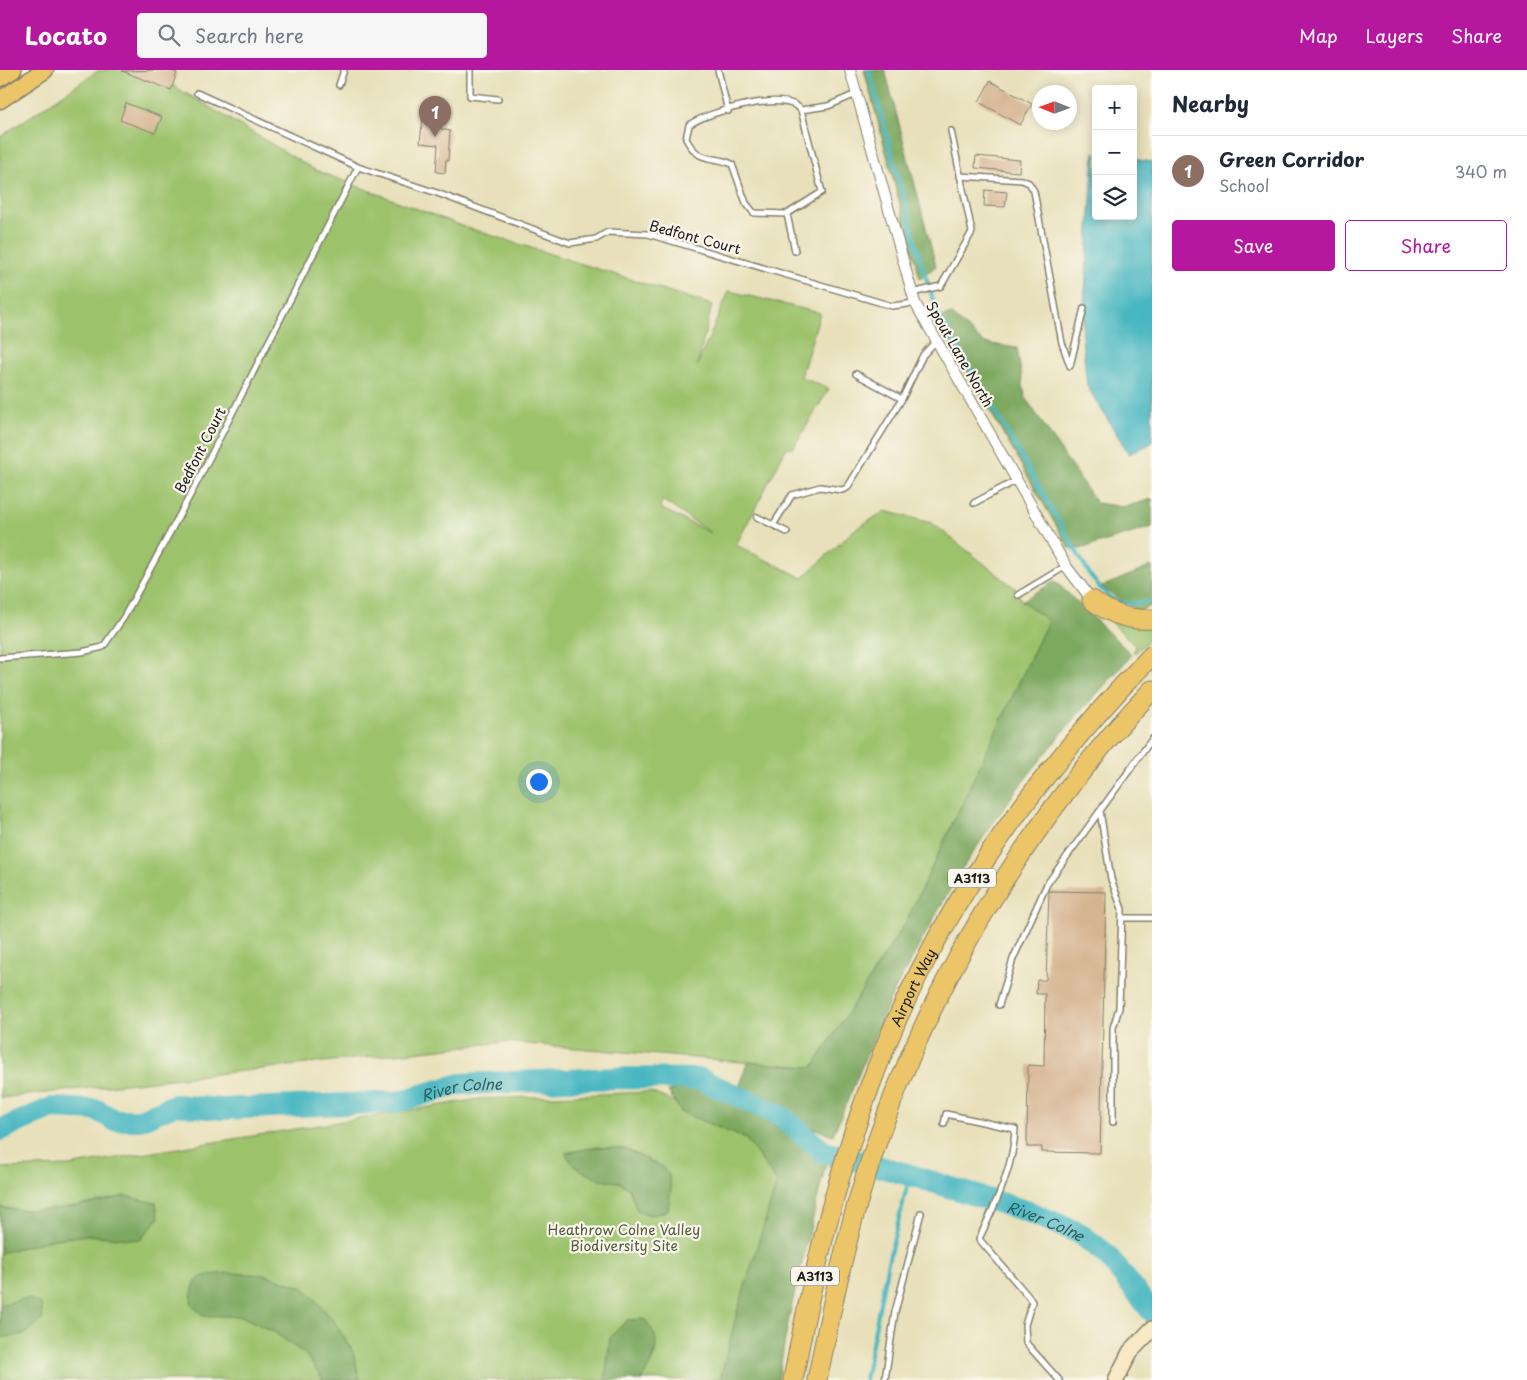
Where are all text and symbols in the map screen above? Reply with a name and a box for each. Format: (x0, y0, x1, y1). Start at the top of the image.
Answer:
search box (137, 13, 487, 58)
text: Locato (25, 17, 107, 53)
icon: search (155, 21, 183, 49)
text: Search here (195, 21, 304, 49)
text: Map (1299, 22, 1338, 49)
text: Layers (1366, 22, 1423, 49)
text: Share (1451, 22, 1502, 49)
north arrow (1032, 85, 1077, 130)
map controls (1092, 85, 1137, 220)
button: + (1092, 85, 1137, 130)
text: Nearby (1172, 87, 1249, 119)
pin: 1 (419, 96, 451, 137)
button: − (1092, 130, 1137, 175)
text: Green Corridor (1219, 145, 1364, 173)
text: 1 (1184, 159, 1192, 183)
text: 340 m (1455, 159, 1507, 183)
text: School (1219, 173, 1269, 197)
button: layers (1092, 175, 1137, 220)
street label: Bedfont Court (647, 215, 743, 259)
button: Save (1172, 220, 1335, 271)
button: Share (1345, 220, 1507, 271)
street label: Spout Lane North (921, 297, 999, 411)
street label: Bedfont Court (169, 403, 231, 497)
your location (526, 769, 552, 795)
road number: A3113 (948, 868, 996, 888)
street label: Airport Way (885, 944, 941, 1030)
water label: River Colne (418, 1071, 503, 1106)
water label: River Colne (1004, 1194, 1091, 1246)
park label: Heathrow Colne Valley Biodiversity Site (548, 1219, 700, 1256)
road number: A3113 (791, 1266, 839, 1286)

